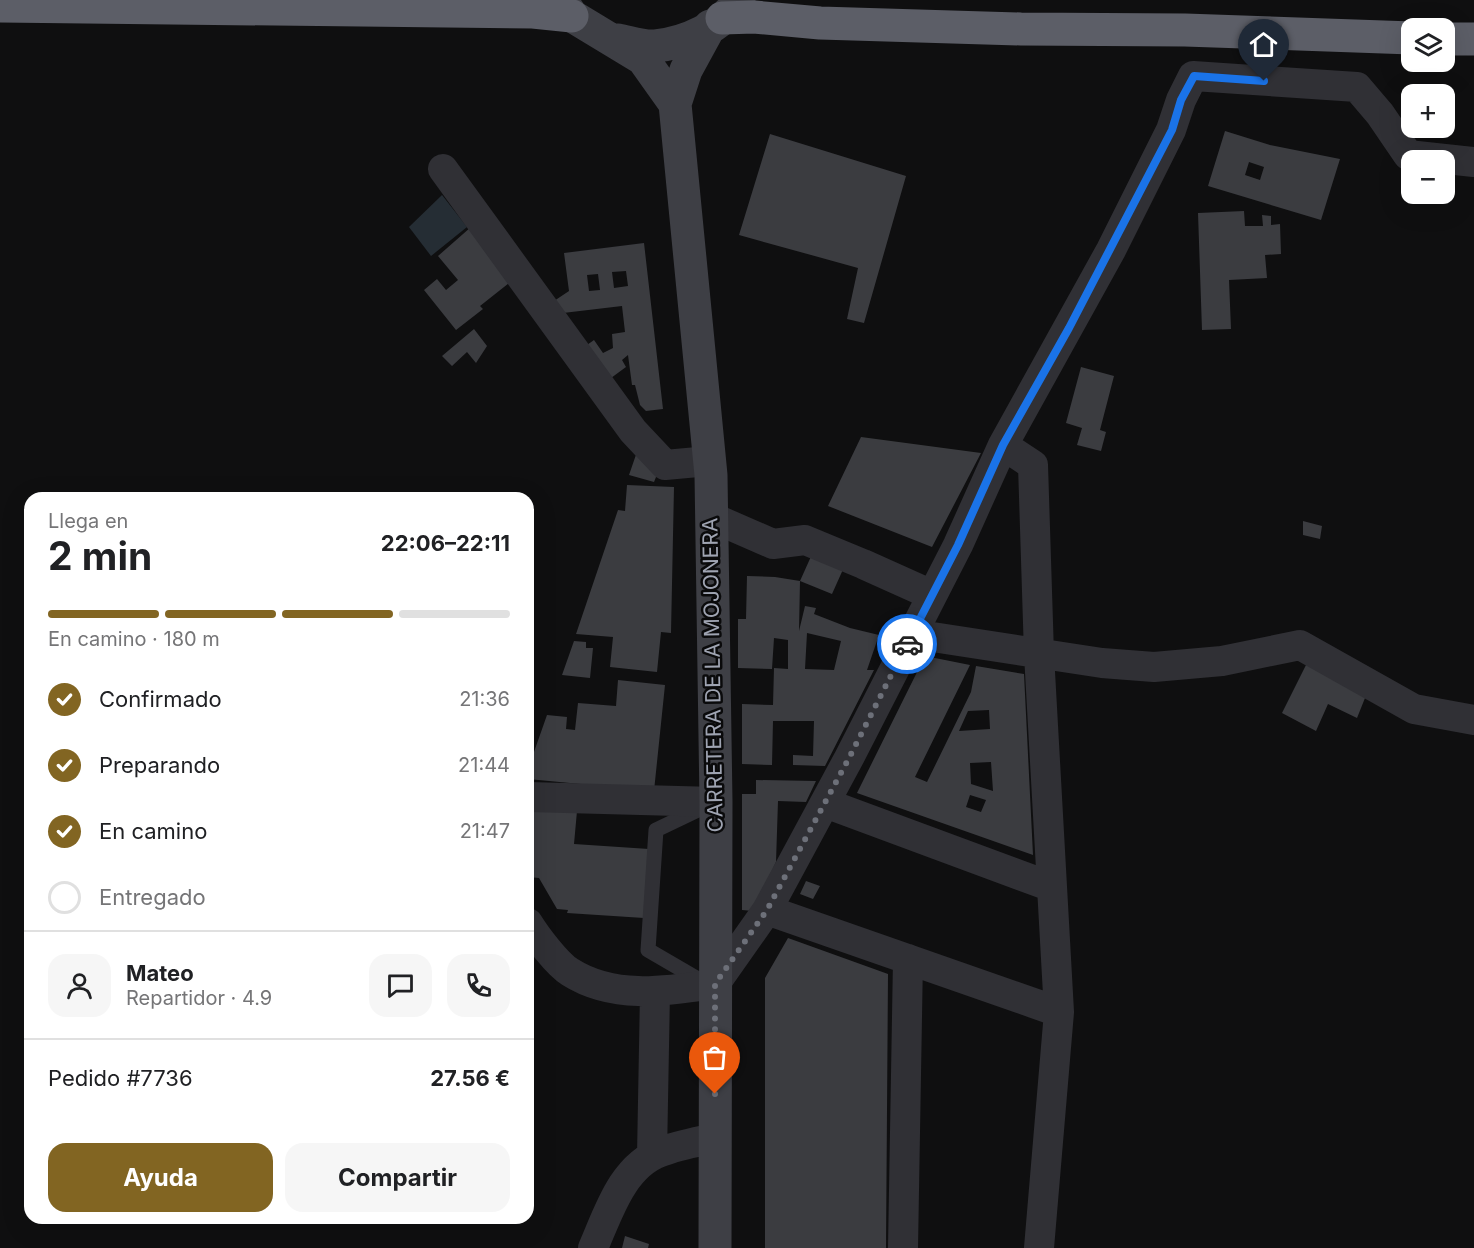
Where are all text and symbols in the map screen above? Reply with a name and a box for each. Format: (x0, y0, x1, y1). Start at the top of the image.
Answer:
map controls (1401, 18, 1455, 204)
button: layers (1401, 18, 1455, 72)
pin (1238, 19, 1289, 81)
icon: home (1247, 28, 1280, 61)
button: + (1401, 84, 1455, 138)
button: − (1401, 150, 1455, 204)
text: Llega en (48, 509, 128, 533)
street label: CARRETERA DE LA MOJONERA (697, 517, 728, 833)
text: 22:06–22:11 (381, 530, 510, 556)
text: 2 min (48, 532, 152, 579)
courier (877, 614, 937, 674)
text: En camino · 180 m (48, 627, 220, 651)
icon: car (891, 628, 924, 661)
icon: check (48, 683, 81, 716)
text: Confirmado (99, 686, 222, 712)
text: 21:36 (459, 687, 510, 711)
icon: check (48, 749, 81, 782)
text: Preparando (99, 752, 220, 778)
text: 21:44 (458, 753, 510, 777)
icon: check (48, 815, 81, 848)
text: En camino (99, 818, 207, 844)
text: 21:47 (460, 819, 510, 843)
text: Entregado (99, 884, 206, 910)
button: person (48, 954, 111, 1017)
button: chat (369, 954, 432, 1017)
button: phone (447, 954, 510, 1017)
text: Mateo (126, 960, 194, 986)
text: Repartidor · 4.9 (126, 986, 272, 1010)
pin (689, 1032, 740, 1094)
icon: bag (698, 1041, 731, 1074)
text: Pedido #7736 (48, 1065, 193, 1091)
text: 27.56 € (430, 1065, 510, 1091)
button: Ayuda (48, 1143, 273, 1212)
button: Compartir (285, 1143, 510, 1212)

